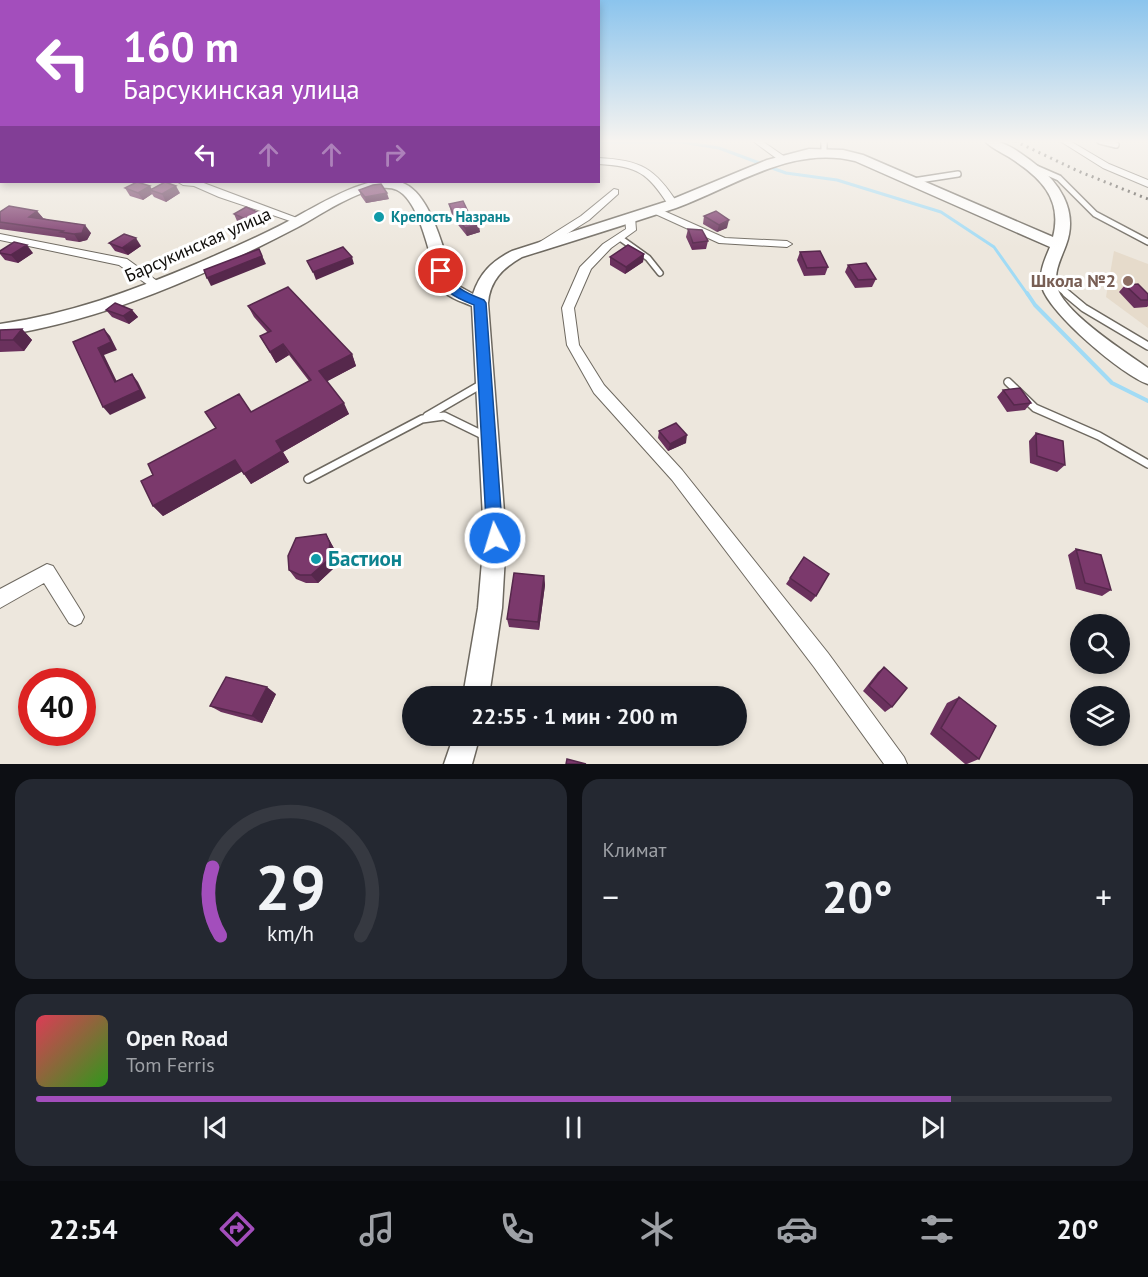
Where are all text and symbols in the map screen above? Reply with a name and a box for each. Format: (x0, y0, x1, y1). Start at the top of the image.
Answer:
text: 160 m (123, 19, 239, 74)
icon: left (24, 24, 102, 102)
text: Барсукинская улица (123, 72, 360, 106)
icon: left (189, 138, 222, 171)
icon: ahead (252, 138, 285, 171)
icon: ahead (315, 138, 348, 171)
icon: right (378, 138, 411, 171)
street label: Барсукинская улица (121, 202, 275, 287)
place label: Крепость Назрань (391, 207, 511, 226)
marker: Крепость Назрань (372, 210, 386, 224)
pin (415, 245, 466, 296)
icon: arrive (424, 254, 457, 287)
place label: Школа №2 (1031, 269, 1116, 292)
marker: Школа №2 (1121, 274, 1135, 288)
position arrow (463, 506, 527, 570)
place label: Бастион (328, 545, 402, 572)
marker: Бастион (309, 552, 323, 566)
map controls (1070, 614, 1130, 746)
button: search (1070, 614, 1130, 674)
speed limit sign: 40 (18, 668, 96, 746)
button: layers (1070, 686, 1130, 746)
text: 22:55 · 1 мин · 200 m (471, 702, 678, 730)
text: Климат (603, 837, 666, 863)
text: 29 (255, 846, 326, 927)
text: 20° (822, 867, 893, 925)
text: − (603, 875, 619, 918)
text: + (1095, 875, 1112, 918)
text: km/h (267, 919, 314, 947)
text: Open Road (126, 1024, 228, 1052)
text: Tom Ferris (126, 1052, 215, 1078)
icon: previous (199, 1111, 232, 1144)
icon: pause (557, 1111, 590, 1144)
icon: next (916, 1111, 949, 1144)
icon: directions (216, 1208, 258, 1250)
icon: music (356, 1208, 398, 1250)
icon: phone (496, 1208, 538, 1250)
icon: climate (636, 1208, 678, 1250)
icon: car (776, 1208, 818, 1250)
icon: filters (916, 1208, 958, 1250)
text: 22:54 (49, 1212, 118, 1246)
text: 20° (1056, 1212, 1099, 1246)

